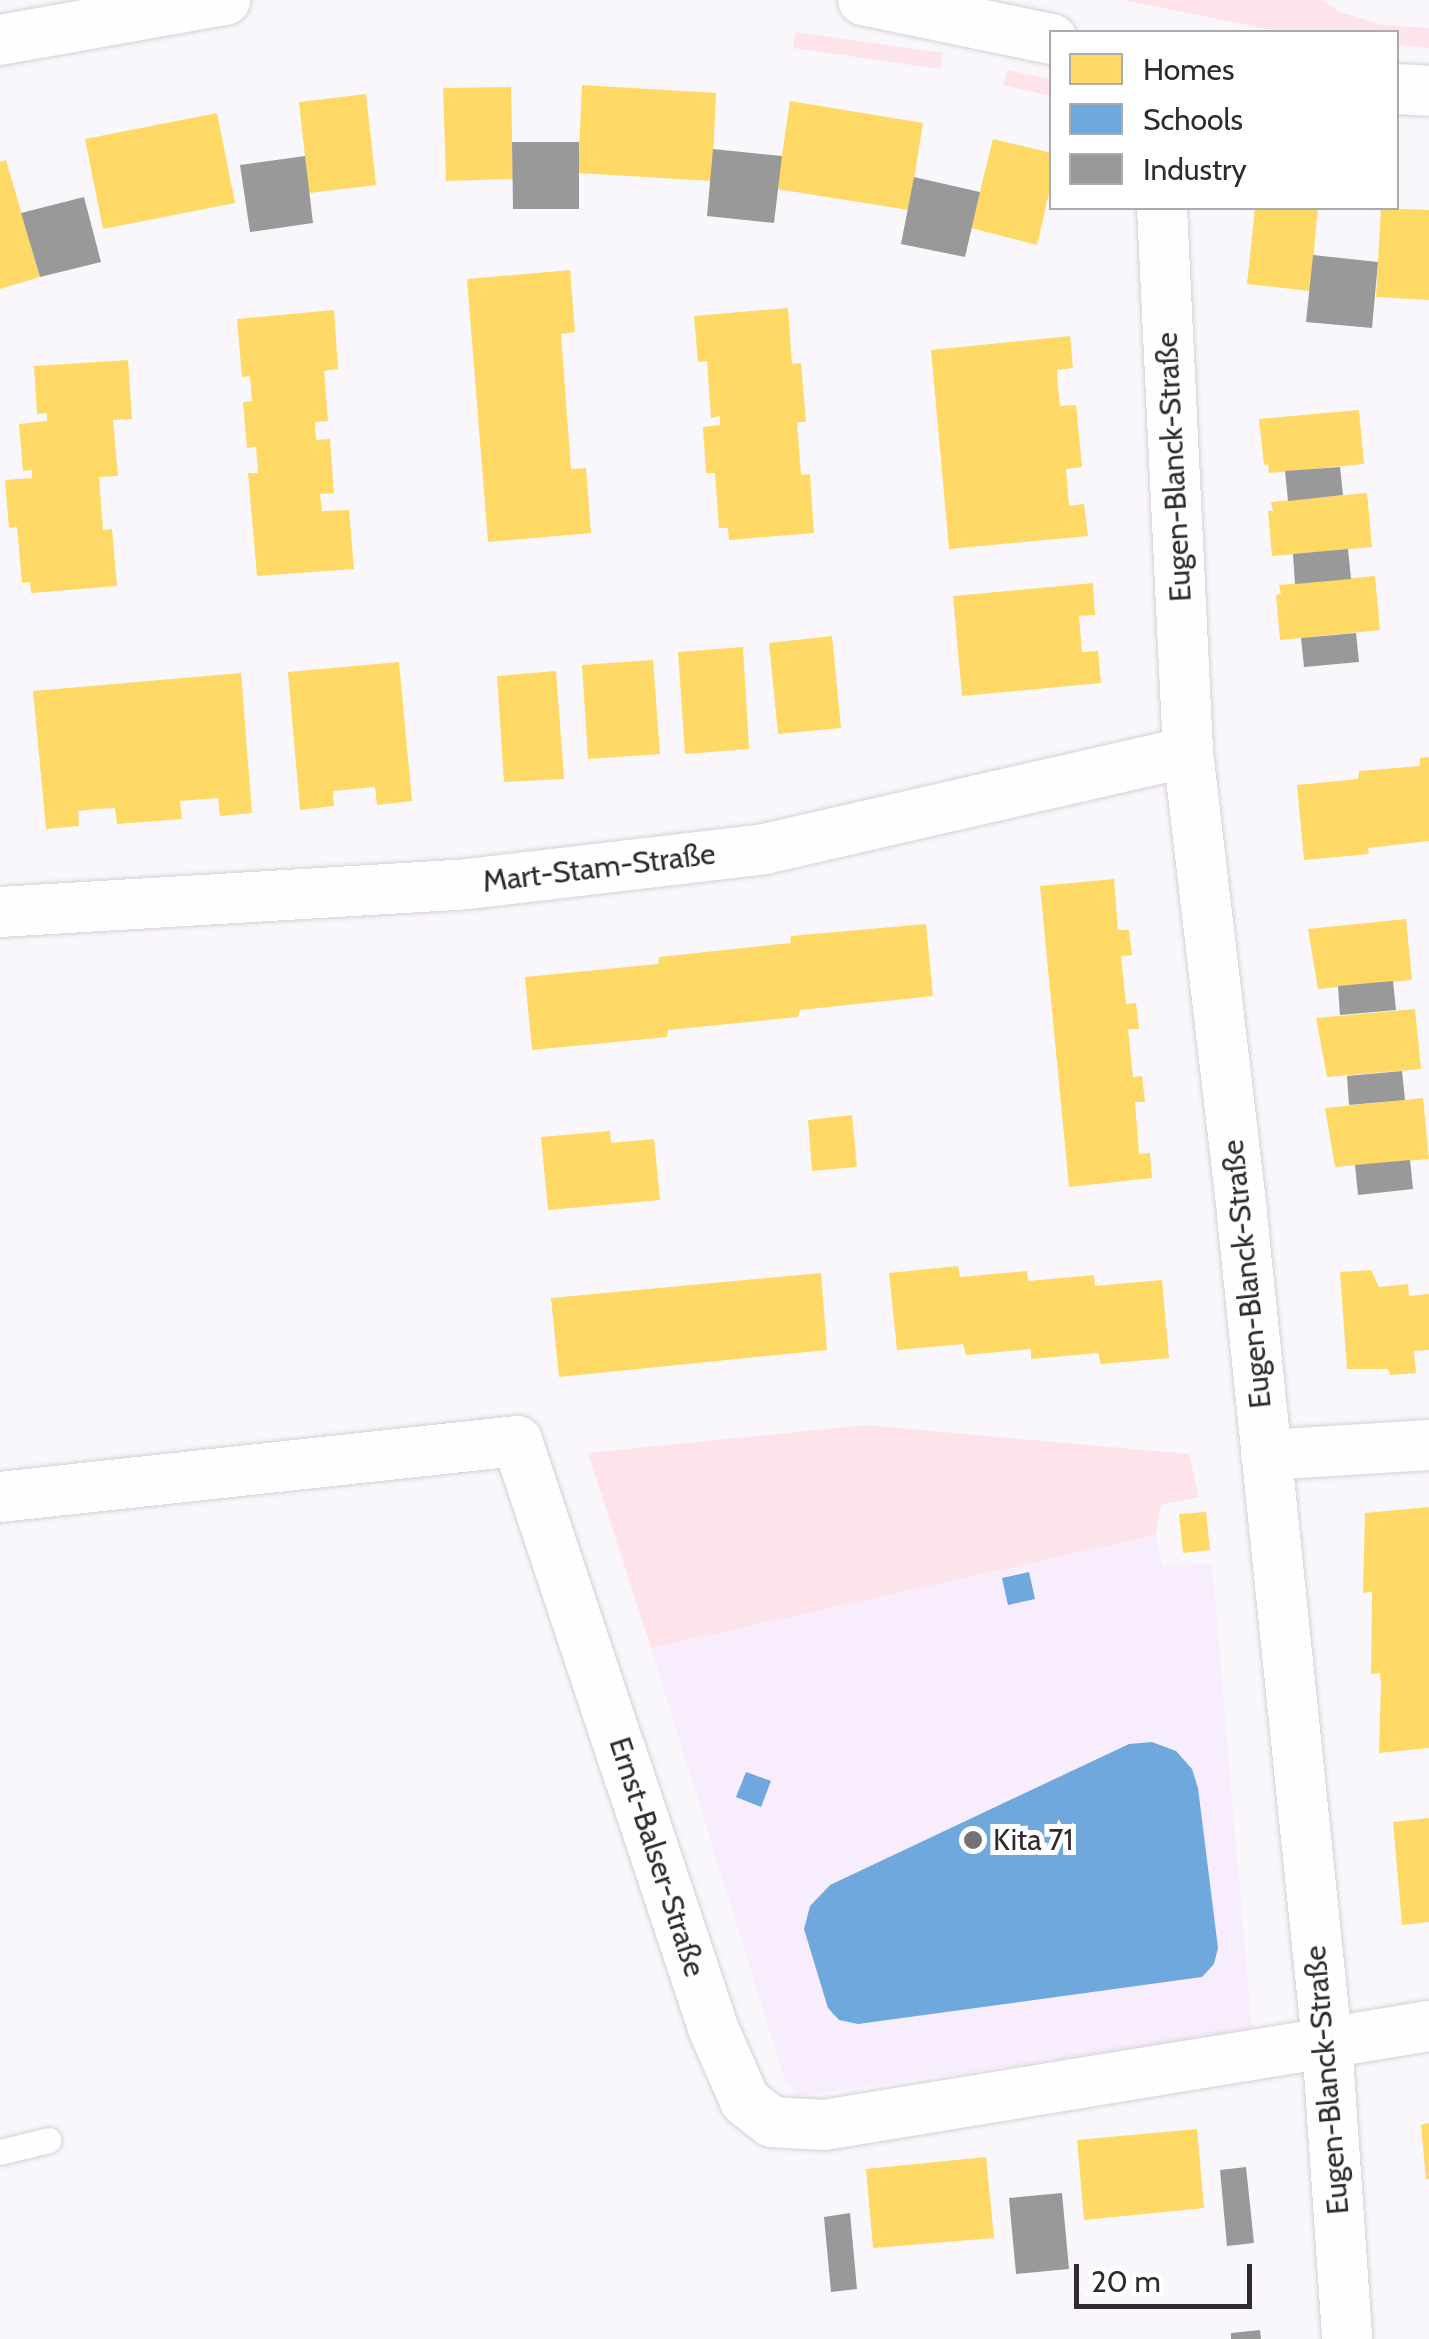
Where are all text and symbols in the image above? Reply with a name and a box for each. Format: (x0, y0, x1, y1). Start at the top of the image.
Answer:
legend (1049, 30, 1399, 210)
text: Homes (1143, 51, 1234, 88)
text: Schools (1143, 101, 1243, 138)
text: Industry (1143, 151, 1247, 188)
street label: Eugen-Blanck-Straße (1149, 331, 1199, 603)
street label: Mart-Stam-Straße (481, 836, 717, 900)
street label: Eugen-Blanck-Straße (1215, 1138, 1279, 1410)
street label: Ernst-Balser-Straße (601, 1733, 713, 1981)
place label: Kita 71 (993, 1822, 1073, 1858)
marker: Kita 71 (962, 1829, 984, 1851)
street label: Eugen-Blanck-Straße (1297, 1944, 1357, 2216)
scale bar (1079, 2244, 1256, 2306)
text: 20 m (1091, 2263, 1161, 2300)

